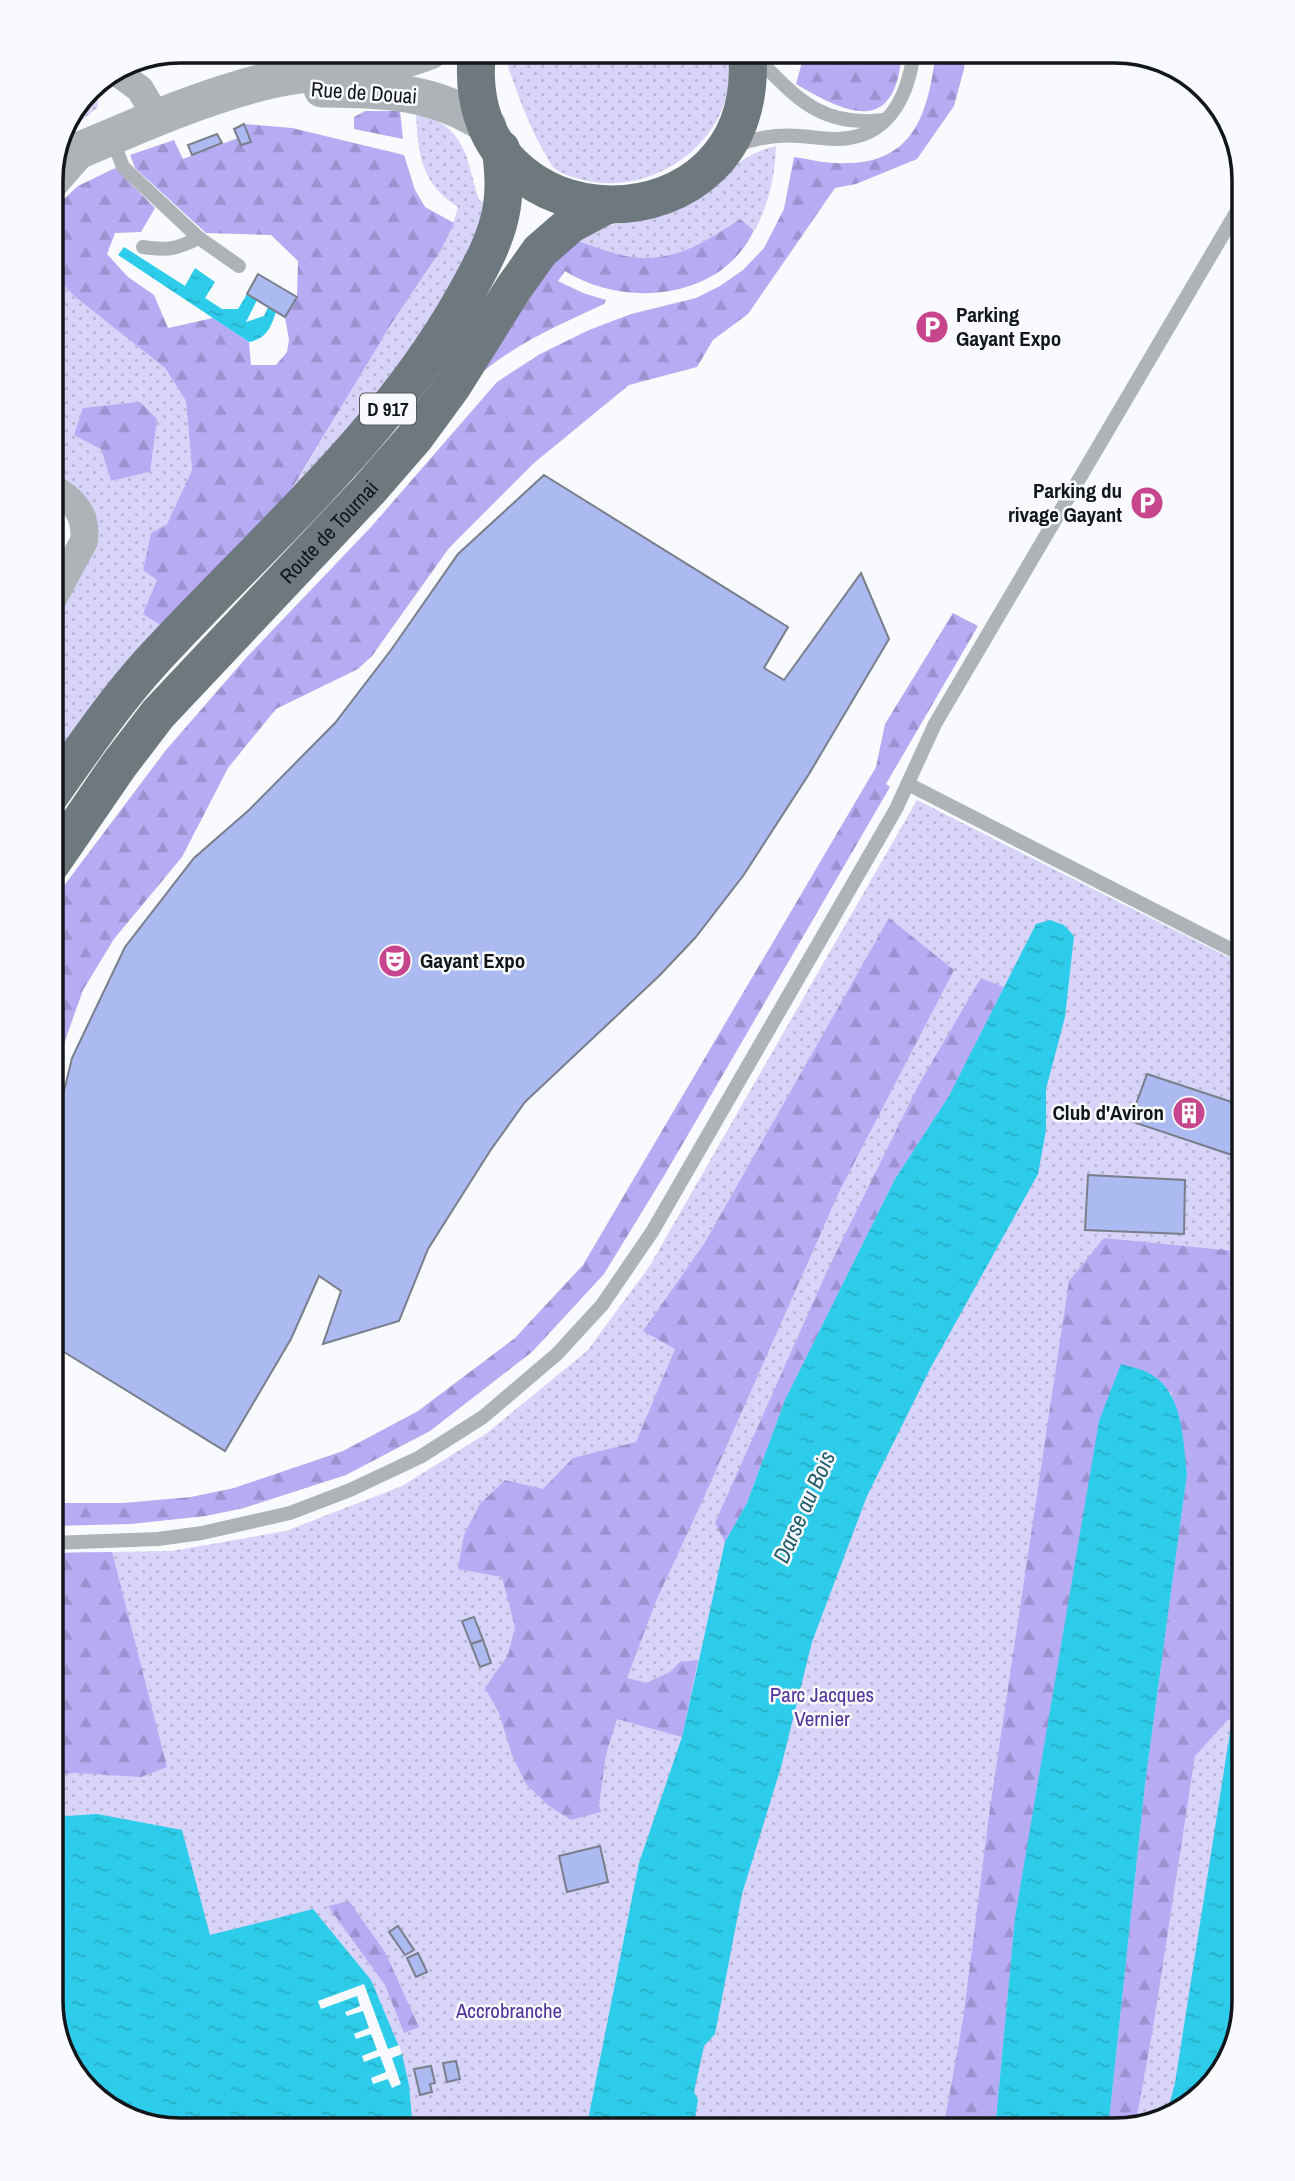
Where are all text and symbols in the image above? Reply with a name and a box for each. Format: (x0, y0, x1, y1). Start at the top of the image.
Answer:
street label: Rue de Douai (310, 74, 418, 111)
place label: Parking Gayant Expo (956, 300, 1061, 353)
parking icon: Parking Gayant Expo (913, 308, 951, 346)
road number: D 917 (360, 394, 416, 424)
street label: Route de Tournai (273, 474, 385, 590)
place label: Parking du rivage Gayant (1008, 476, 1122, 529)
parking icon: Parking du rivage Gayant (1128, 484, 1166, 522)
theatre icon: Gayant Expo (376, 942, 414, 980)
place label: Gayant Expo (420, 946, 525, 975)
building icon: Club d'Aviron (1170, 1094, 1208, 1132)
place label: Club d'Aviron (1052, 1098, 1164, 1127)
water label: Darse au Bois (765, 1446, 842, 1568)
park label: Parc Jacques Vernier (770, 1680, 874, 1733)
park label: Accrobranche (455, 1996, 562, 2025)

